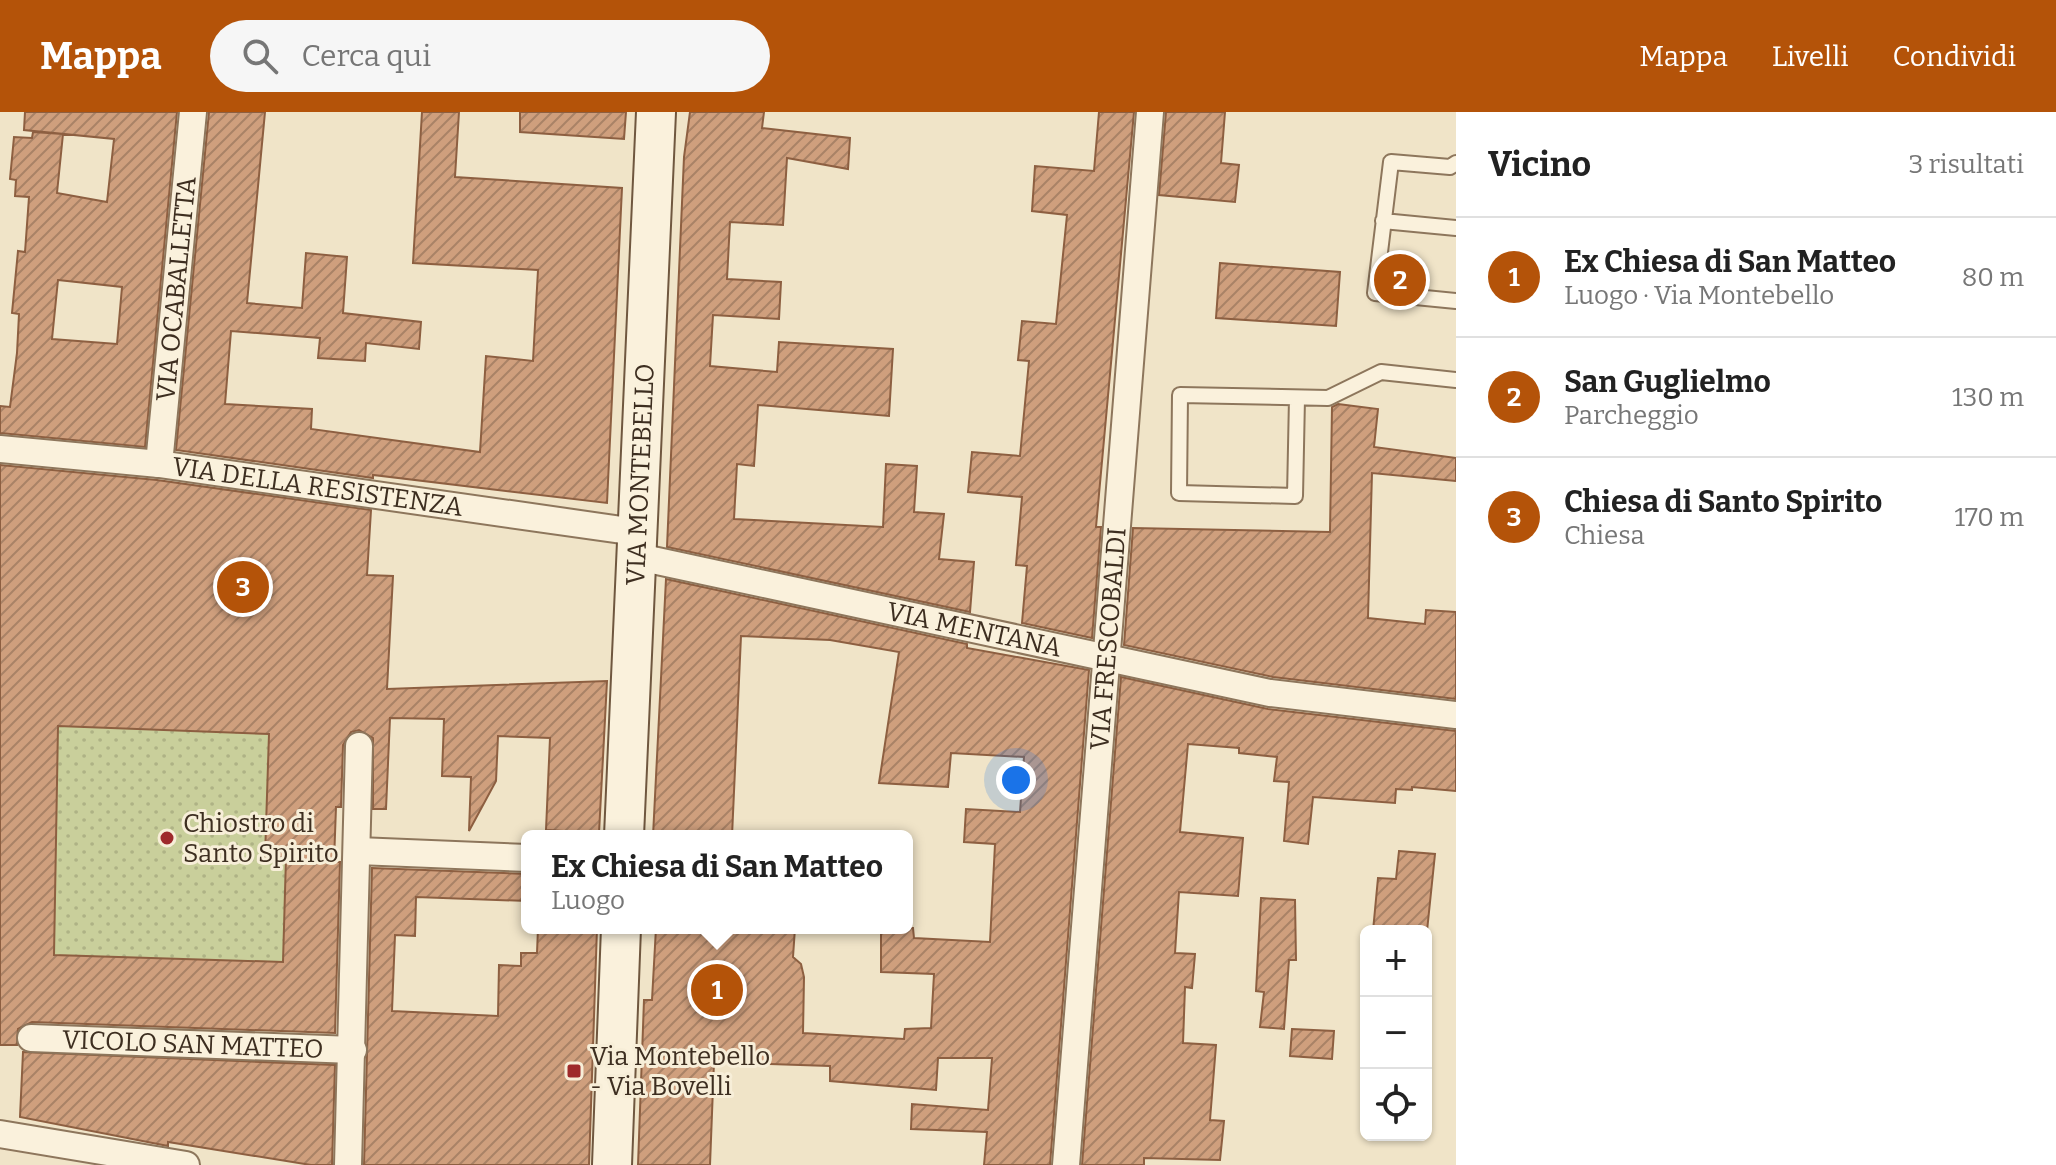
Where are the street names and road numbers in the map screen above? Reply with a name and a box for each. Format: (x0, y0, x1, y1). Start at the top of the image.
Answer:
street label: VIA OCABALLETTA (150, 174, 203, 403)
street label: VIA MONTEBELLO (620, 363, 661, 586)
street label: VIA DELLA RESISTENZA (170, 451, 465, 523)
street label: VIA FRESCOBALDI (1084, 526, 1133, 751)
street label: VIA MENTANA (884, 596, 1065, 664)
street label: VICOLO SAN MATTEO (62, 1024, 324, 1065)

